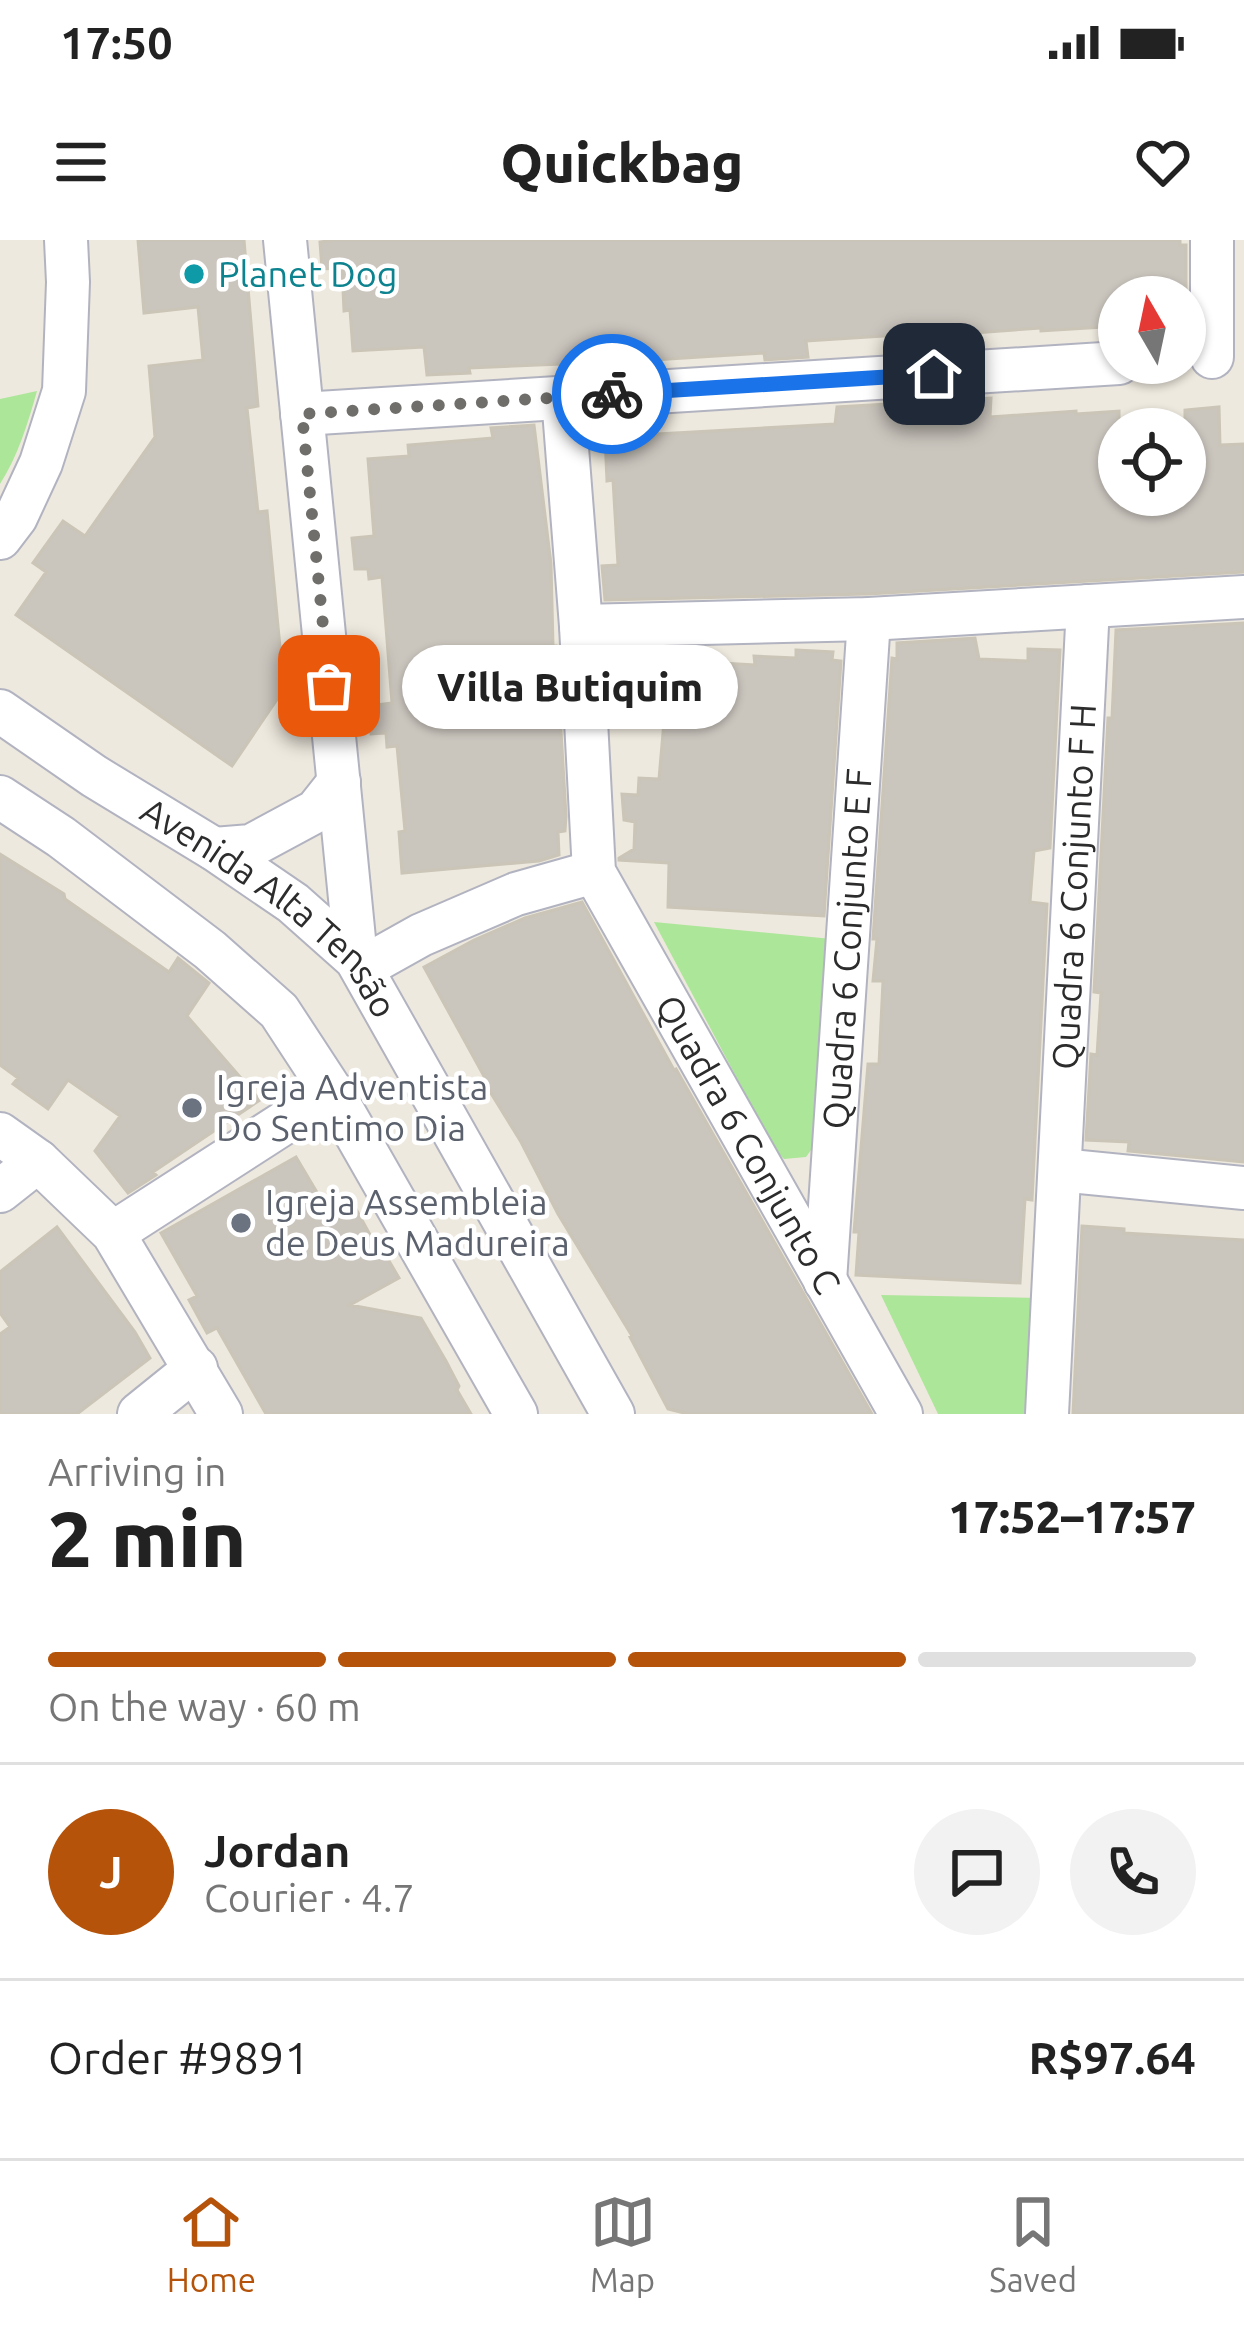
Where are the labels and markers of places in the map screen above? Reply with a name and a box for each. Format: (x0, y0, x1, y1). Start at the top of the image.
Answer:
place label: Planet Dog (218, 253, 398, 294)
marker: Planet Dog (181, 261, 207, 287)
pin (883, 323, 985, 425)
pin (278, 635, 380, 737)
callout: Villa Butiquim (401, 644, 737, 728)
place label: Igreja Adventista Do Sentimo Dia (216, 1066, 488, 1148)
marker: Igreja Adventista Do Sentimo Dia (179, 1095, 205, 1121)
place label: Igreja Assembleia de Deus Madureira (265, 1181, 570, 1263)
marker: Igreja Assembleia de Deus Madureira (228, 1210, 254, 1236)

